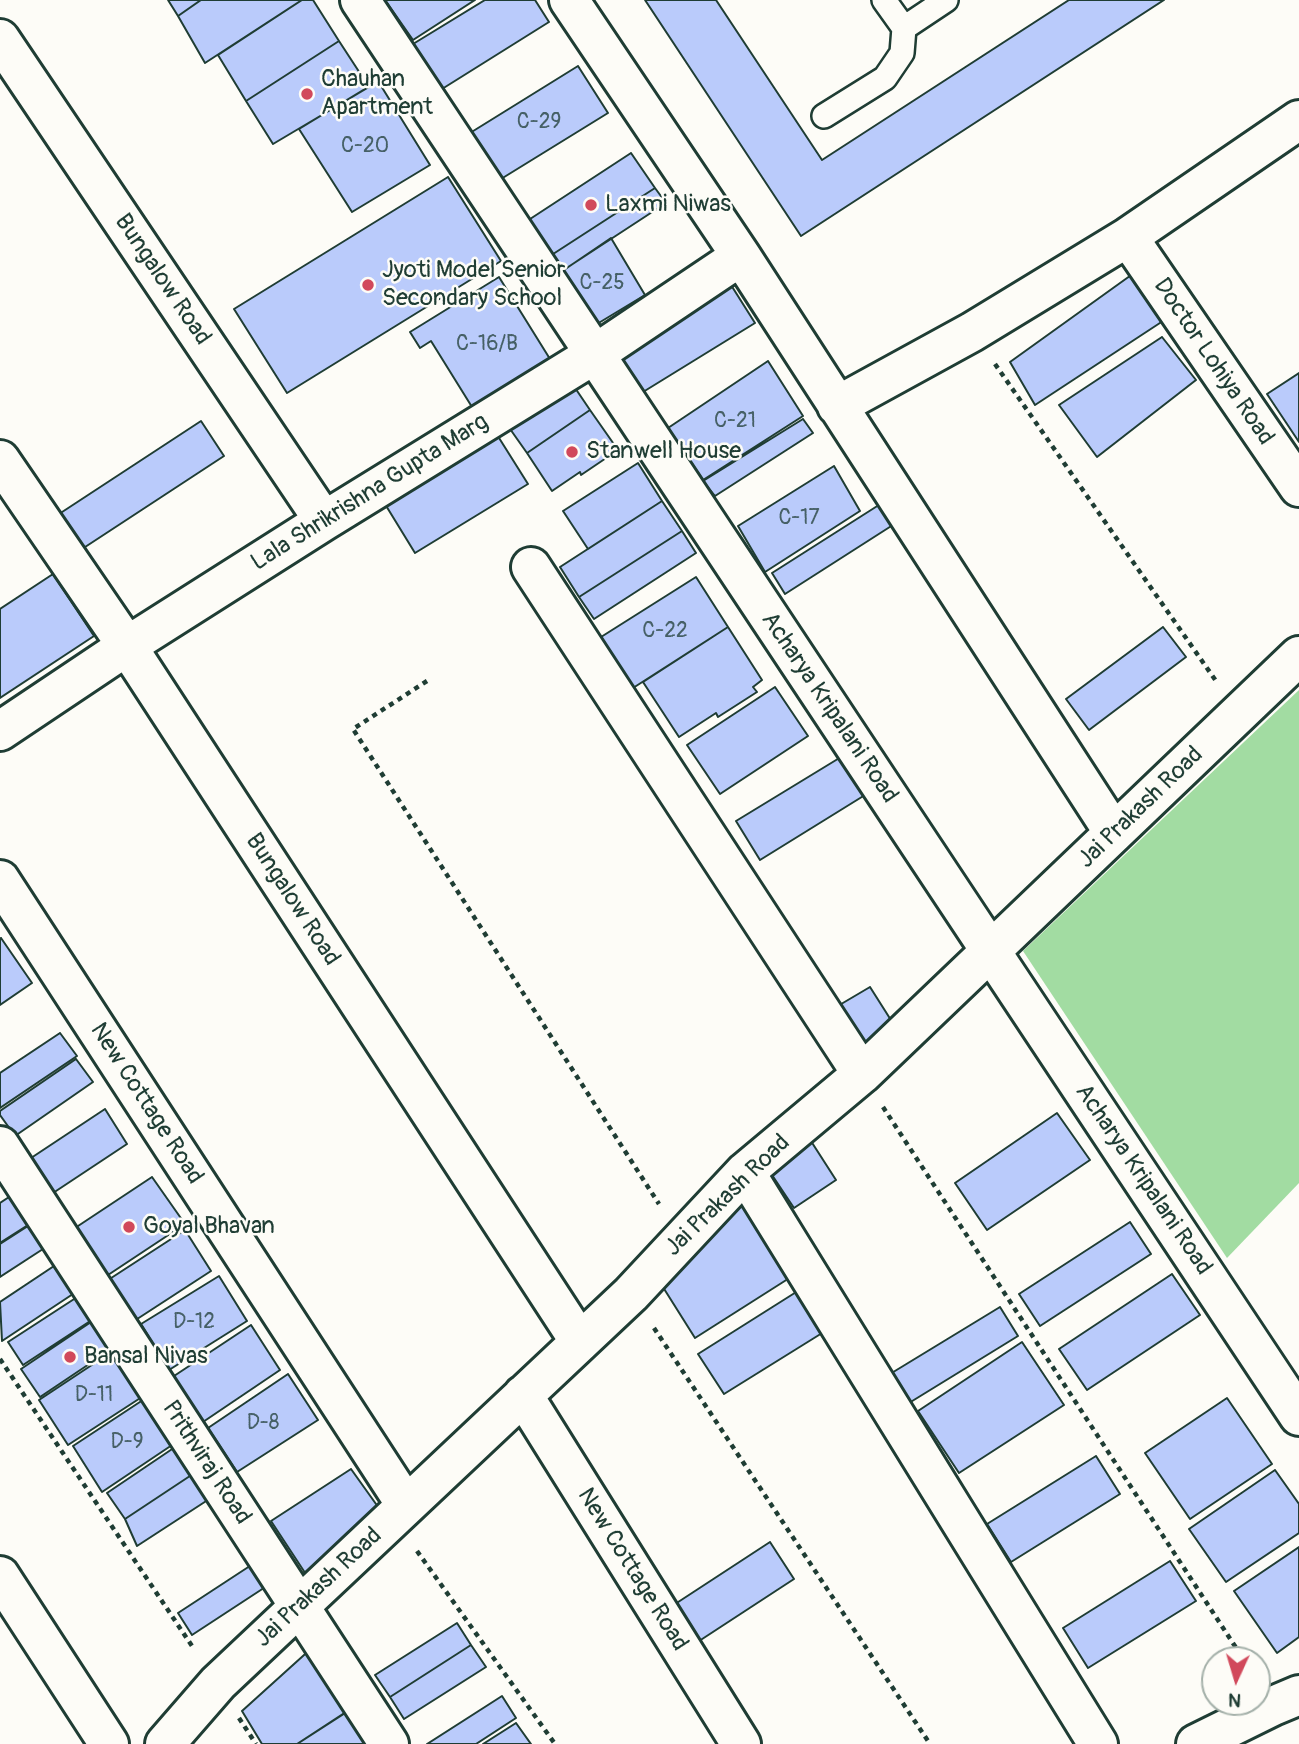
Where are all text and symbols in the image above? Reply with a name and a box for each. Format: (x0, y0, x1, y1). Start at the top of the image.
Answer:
place label: Chauhan Apartment (321, 66, 433, 122)
marker: Chauhan Apartment (299, 86, 315, 102)
house number: C-29 (517, 110, 561, 136)
house number: C-20 (341, 134, 389, 160)
place label: Laxmi Niwas (605, 191, 731, 219)
marker: Laxmi Niwas (583, 197, 599, 213)
street label: Bungalow Road (108, 209, 216, 351)
place label: Jyoti Model Senior Secondary School (382, 257, 565, 313)
house number: C-25 (579, 271, 625, 297)
street label: Doctor Lohiya Road (1147, 273, 1279, 451)
marker: Jyoti Model Senior Secondary School (360, 277, 376, 293)
house number: C-16/B (456, 332, 518, 358)
street label: Lala Shrikrishna Gupta Marg (246, 408, 494, 578)
house number: C-21 (714, 409, 756, 435)
place label: Stanwell House (586, 438, 741, 466)
marker: Stanwell House (564, 444, 580, 460)
house number: C-17 (778, 506, 820, 532)
street label: Acharya Kripalani Road (754, 607, 904, 809)
house number: C-22 (642, 619, 688, 645)
street label: Jai Prakash Road (1072, 741, 1210, 875)
street label: Bungalow Road (239, 828, 345, 972)
street label: New Cottage Road (83, 1018, 209, 1190)
street label: Acharya Kripalani Road (1068, 1079, 1218, 1281)
street label: Jai Prakash Road (659, 1129, 797, 1263)
place label: Goyal Bhavan (143, 1213, 275, 1241)
marker: Goyal Bhavan (121, 1219, 137, 1235)
house number: D-12 (173, 1310, 215, 1336)
place label: Bansal Nivas (84, 1343, 208, 1371)
marker: Bansal Nivas (62, 1349, 78, 1365)
house number: D-11 (75, 1383, 113, 1409)
street label: Prithviraj Road (155, 1396, 257, 1530)
house number: D-8 (247, 1411, 279, 1437)
house number: D-9 (111, 1430, 143, 1456)
street label: New Cottage Road (570, 1483, 694, 1657)
street label: Jai Prakash Road (250, 1522, 388, 1654)
north arrow (1201, 1646, 1271, 1716)
text: N (1227, 1688, 1242, 1712)

